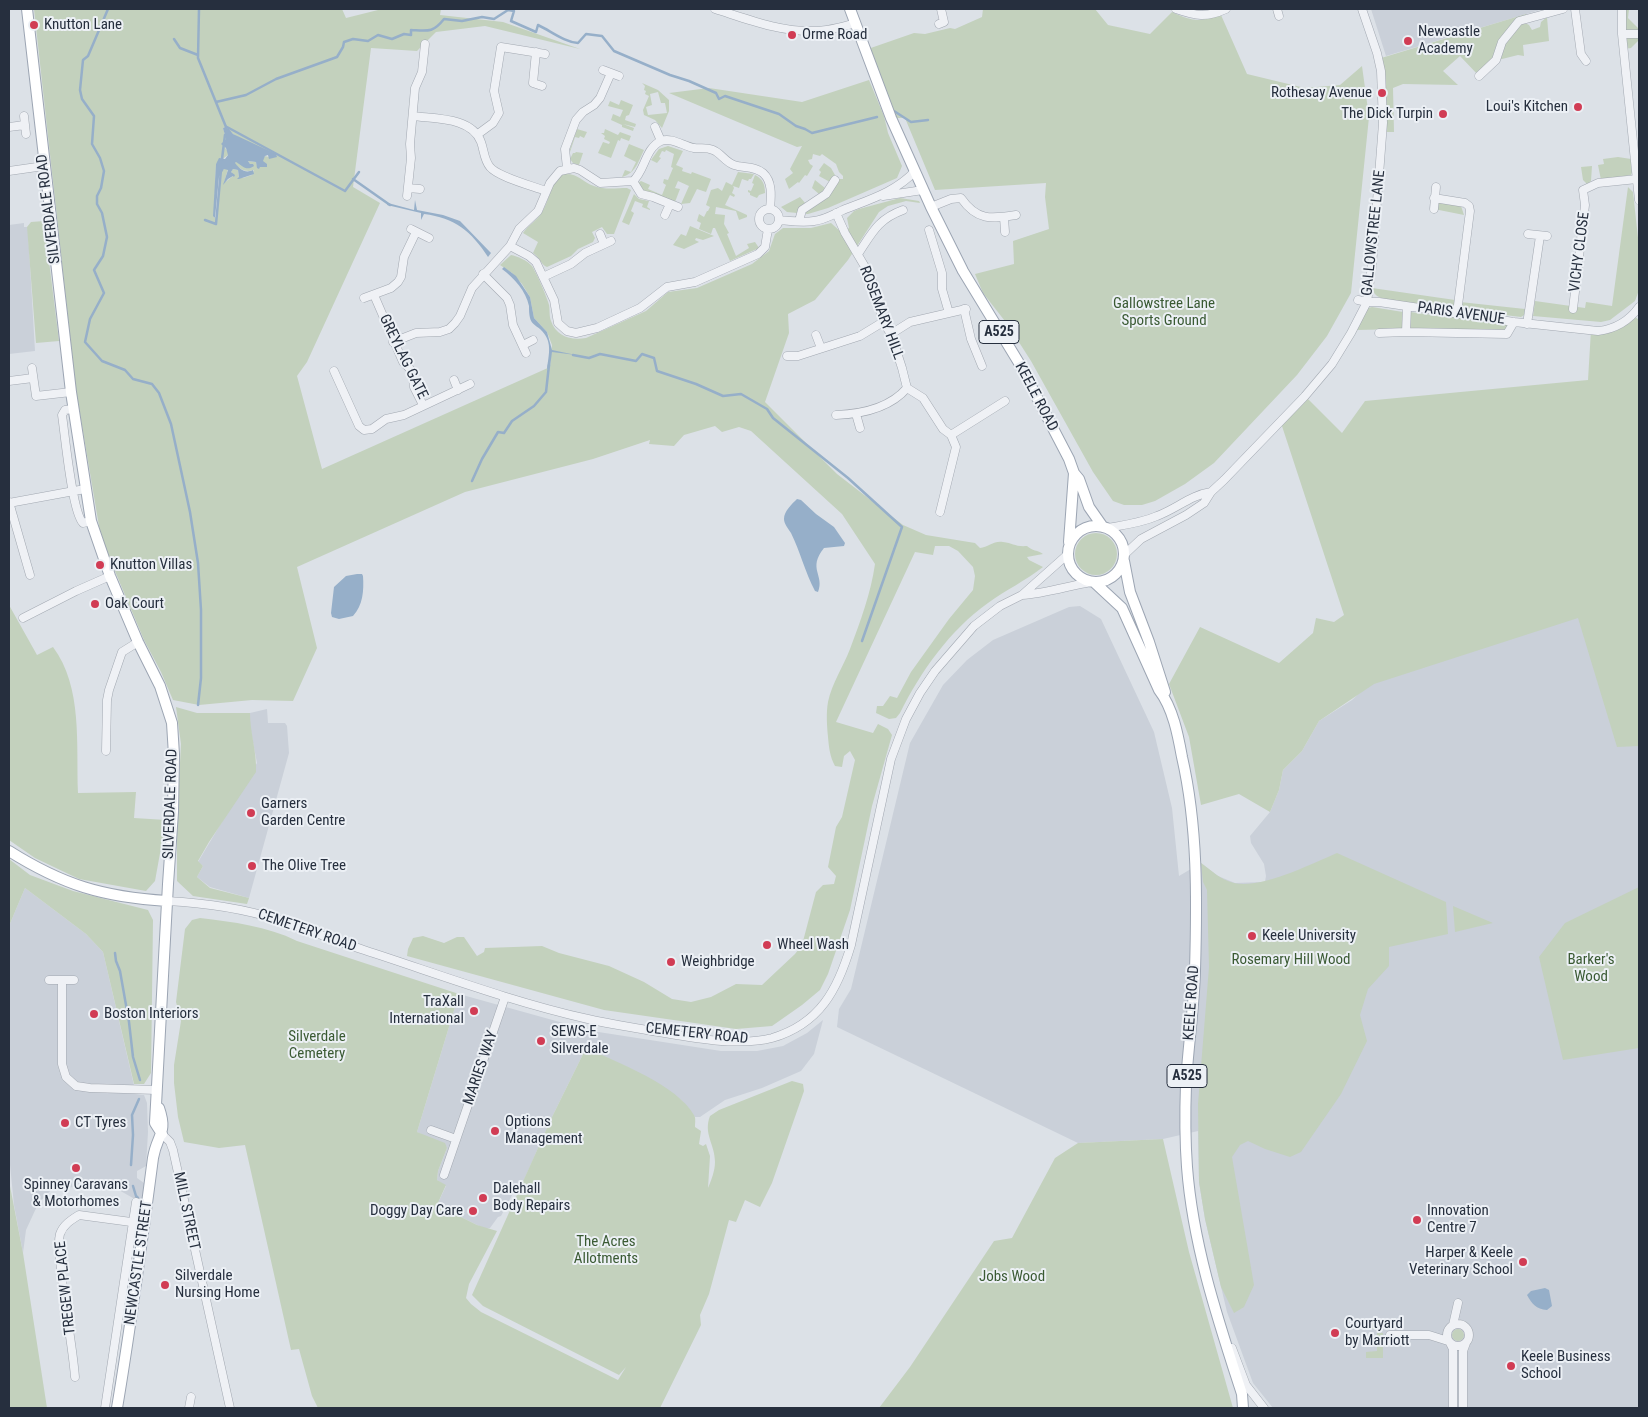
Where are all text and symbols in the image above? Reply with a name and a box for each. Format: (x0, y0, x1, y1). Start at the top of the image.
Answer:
place label: Knutton Lane (44, 16, 122, 34)
marker: Knutton Lane (28, 19, 40, 31)
place label: Newcastle Academy (1418, 23, 1480, 58)
place label: Orme Road (802, 26, 867, 44)
marker: Orme Road (786, 29, 798, 41)
marker: Newcastle Academy (1402, 35, 1414, 47)
place label: Rothesay Avenue (1271, 84, 1372, 102)
marker: Rothesay Avenue (1376, 87, 1388, 99)
place label: Loui's Kitchen (1486, 98, 1568, 116)
marker: Loui's Kitchen (1572, 101, 1584, 113)
place label: The Dick Turpin (1341, 105, 1433, 123)
marker: The Dick Turpin (1437, 108, 1449, 120)
street label: SILVERDALE ROAD (33, 153, 65, 265)
street label: GALLOWSTREE LANE (1358, 169, 1390, 297)
street label: VICHY CLOSE (1566, 211, 1594, 293)
street label: ROSEMARY HILL (855, 264, 907, 362)
park label: Gallowstree Lane Sports Ground (1113, 295, 1215, 330)
street label: PARIS AVENUE (1416, 299, 1506, 329)
street label: GREYLAG GATE (375, 312, 431, 402)
road number: A525 (979, 321, 1019, 344)
street label: KEELE ROAD (1010, 360, 1062, 434)
place label: Knutton Villas (110, 556, 192, 574)
marker: Knutton Villas (94, 559, 106, 571)
place label: Oak Court (105, 595, 164, 613)
marker: Oak Court (89, 598, 101, 610)
street label: SILVERDALE ROAD (160, 749, 182, 859)
place label: Garners Garden Centre (261, 795, 345, 830)
marker: Garners Garden Centre (245, 807, 257, 819)
place label: The Olive Tree (262, 857, 346, 875)
marker: The Olive Tree (246, 860, 258, 872)
street label: CEMETERY ROAD (255, 906, 359, 956)
place label: Keele University (1262, 927, 1356, 945)
marker: Keele University (1246, 930, 1258, 942)
place label: Wheel Wash (777, 936, 849, 954)
marker: Wheel Wash (761, 939, 773, 951)
park label: Rosemary Hill Wood (1231, 951, 1351, 969)
park label: Barker's Wood (1567, 951, 1615, 986)
place label: Weighbridge (681, 953, 755, 971)
marker: Weighbridge (665, 956, 677, 968)
street label: KEELE ROAD (1180, 965, 1204, 1041)
place label: TraXall International (389, 993, 464, 1028)
place label: Boston Interiors (104, 1005, 199, 1023)
marker: TraXall International (468, 1005, 480, 1017)
marker: Boston Interiors (88, 1008, 100, 1020)
street label: CEMETERY ROAD (645, 1020, 749, 1048)
place label: SEWS-E Silverdale (551, 1023, 609, 1058)
park label: Silverdale Cemetery (288, 1028, 346, 1063)
street label: MARIES WAY (460, 1028, 502, 1108)
marker: SEWS-E Silverdale (535, 1035, 547, 1047)
road number: A525 (1167, 1064, 1207, 1088)
place label: Options Management (505, 1113, 582, 1148)
place label: CT Tyres (75, 1114, 126, 1132)
marker: CT Tyres (59, 1117, 71, 1129)
marker: Options Management (489, 1125, 501, 1137)
marker: Spinney Caravans & Motorhomes (70, 1162, 82, 1174)
street label: MILL STREET (169, 1170, 203, 1252)
place label: Spinney Caravans & Motorhomes (24, 1176, 128, 1211)
place label: Dalehall Body Repairs (493, 1180, 570, 1215)
marker: Dalehall Body Repairs (477, 1192, 489, 1204)
street label: NEWCASTLE STREET (121, 1200, 157, 1326)
place label: Doggy Day Care (370, 1202, 463, 1220)
place label: Innovation Centre 7 (1427, 1202, 1489, 1237)
marker: Doggy Day Care (467, 1205, 479, 1217)
marker: Innovation Centre 7 (1411, 1214, 1423, 1226)
park label: The Acres Allotments (574, 1233, 638, 1268)
street label: TREGEW PLACE (52, 1240, 80, 1336)
place label: Harper & Keele Veterinary School (1409, 1244, 1513, 1279)
marker: Harper & Keele Veterinary School (1517, 1256, 1529, 1268)
place label: Silverdale Nursing Home (175, 1267, 260, 1302)
park label: Jobs Wood (979, 1268, 1045, 1286)
marker: Silverdale Nursing Home (159, 1279, 171, 1291)
place label: Courtyard by Marriott (1345, 1315, 1410, 1350)
marker: Courtyard by Marriott (1329, 1327, 1341, 1339)
place label: Keele Business School (1521, 1348, 1611, 1383)
marker: Keele Business School (1505, 1360, 1517, 1372)

